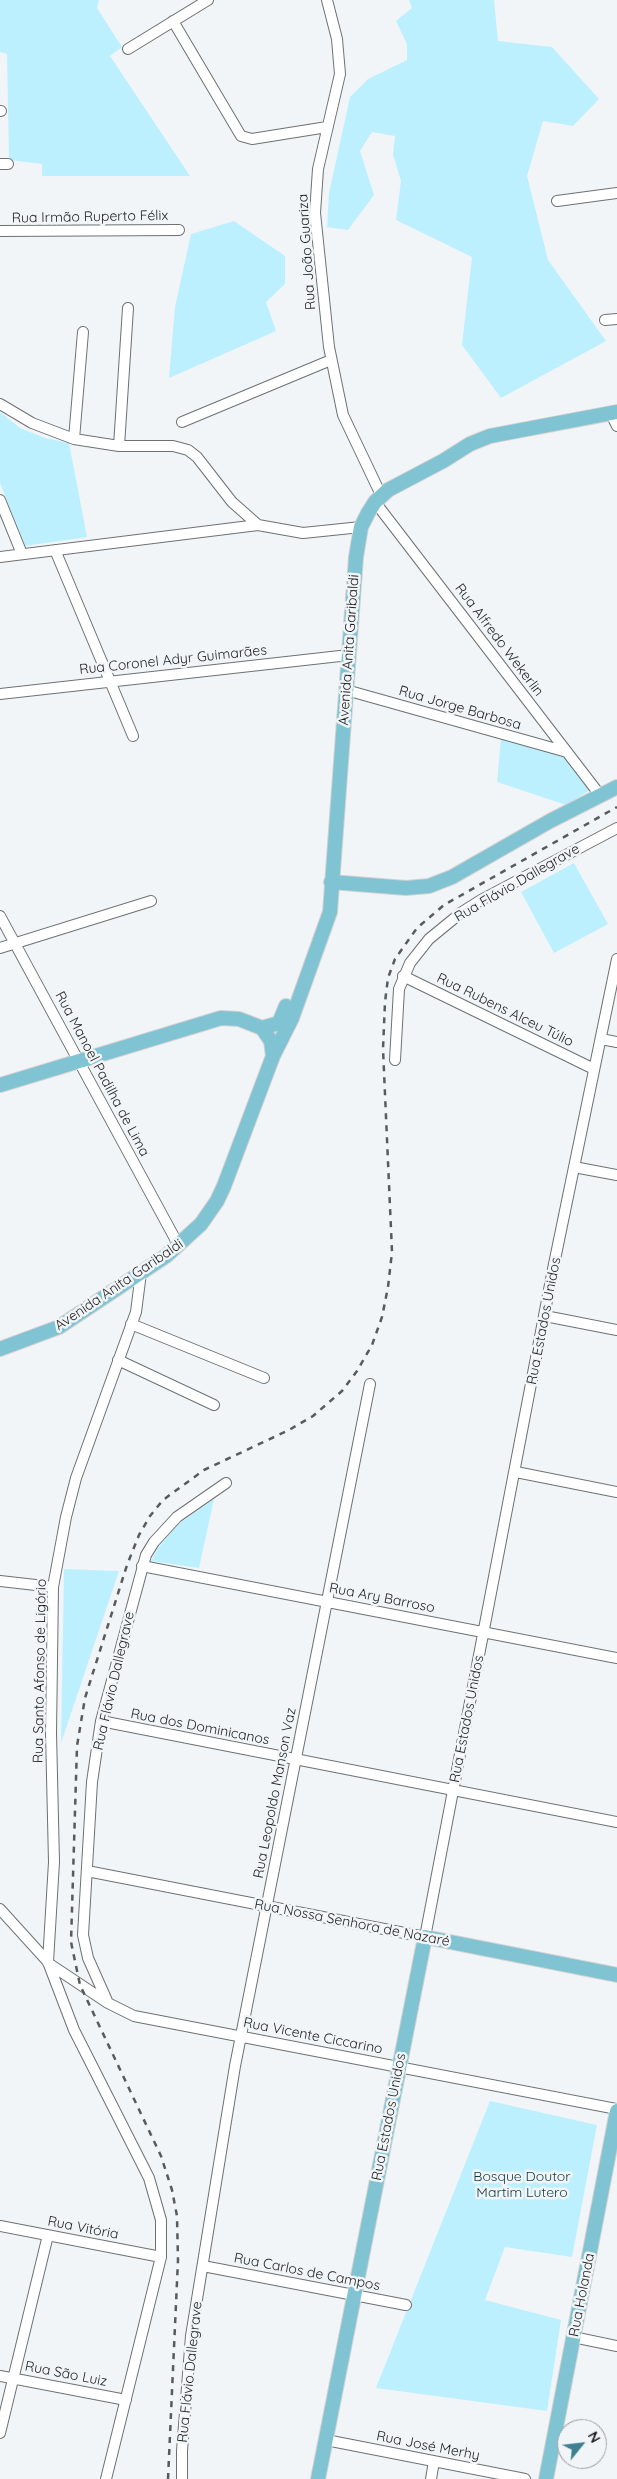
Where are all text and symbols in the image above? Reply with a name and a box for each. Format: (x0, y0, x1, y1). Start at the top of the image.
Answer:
street label: Rua João Guariza (295, 193, 319, 311)
street label: Rua Irmão Ruperto Félix (12, 207, 168, 227)
street label: Avenida Anita Garibaldi (335, 574, 363, 726)
street label: Rua Alfredo Wekerlin (451, 580, 547, 700)
street label: Rua Coronel Adyr Guimarães (78, 642, 268, 678)
street label: Rua Jorge Barbosa (397, 683, 523, 733)
street label: Rua Flávio Dallegrave (451, 840, 583, 926)
street label: Rua Rubens Alceu Túlio (434, 970, 576, 1050)
street label: Rua Manoel Padilha de Lima (51, 989, 153, 1159)
street label: Avenida Anita Garibaldi (52, 1236, 186, 1334)
street label: Rua Estados Unidos (523, 1256, 565, 1386)
street label: Rua Santo Afonso de Ligório (30, 1579, 50, 1763)
street label: Rua Ary Barroso (328, 1580, 436, 1616)
street label: Rua Flávio Dallegrave (90, 1610, 138, 1752)
street label: Rua Estados Unidos (446, 1654, 488, 1784)
street label: Rua dos Dominicanos (129, 1705, 271, 1749)
street label: Rua Leopoldo Manson Vaz (250, 1706, 300, 1880)
street label: Rua Nossa Senhora de Nazaré (253, 1896, 451, 1950)
street label: Rua Vicente Ciccarino (242, 2014, 384, 2058)
street label: Rua Estados Unidos (368, 2052, 410, 2182)
park label: Bosque Doutor Martim Lutero (473, 2169, 571, 2202)
street label: Rua Vitória (46, 2213, 120, 2243)
street label: Rua Carlos de Campos (232, 2250, 382, 2294)
street label: Rua Holanda (566, 2252, 598, 2338)
street label: Rua Flávio Dallegrave (174, 2301, 206, 2443)
street label: Rua São Luiz (24, 2358, 108, 2390)
north arrow (557, 2419, 607, 2469)
street label: Rua José Merhy (375, 2428, 481, 2464)
text: N (584, 2428, 605, 2446)

